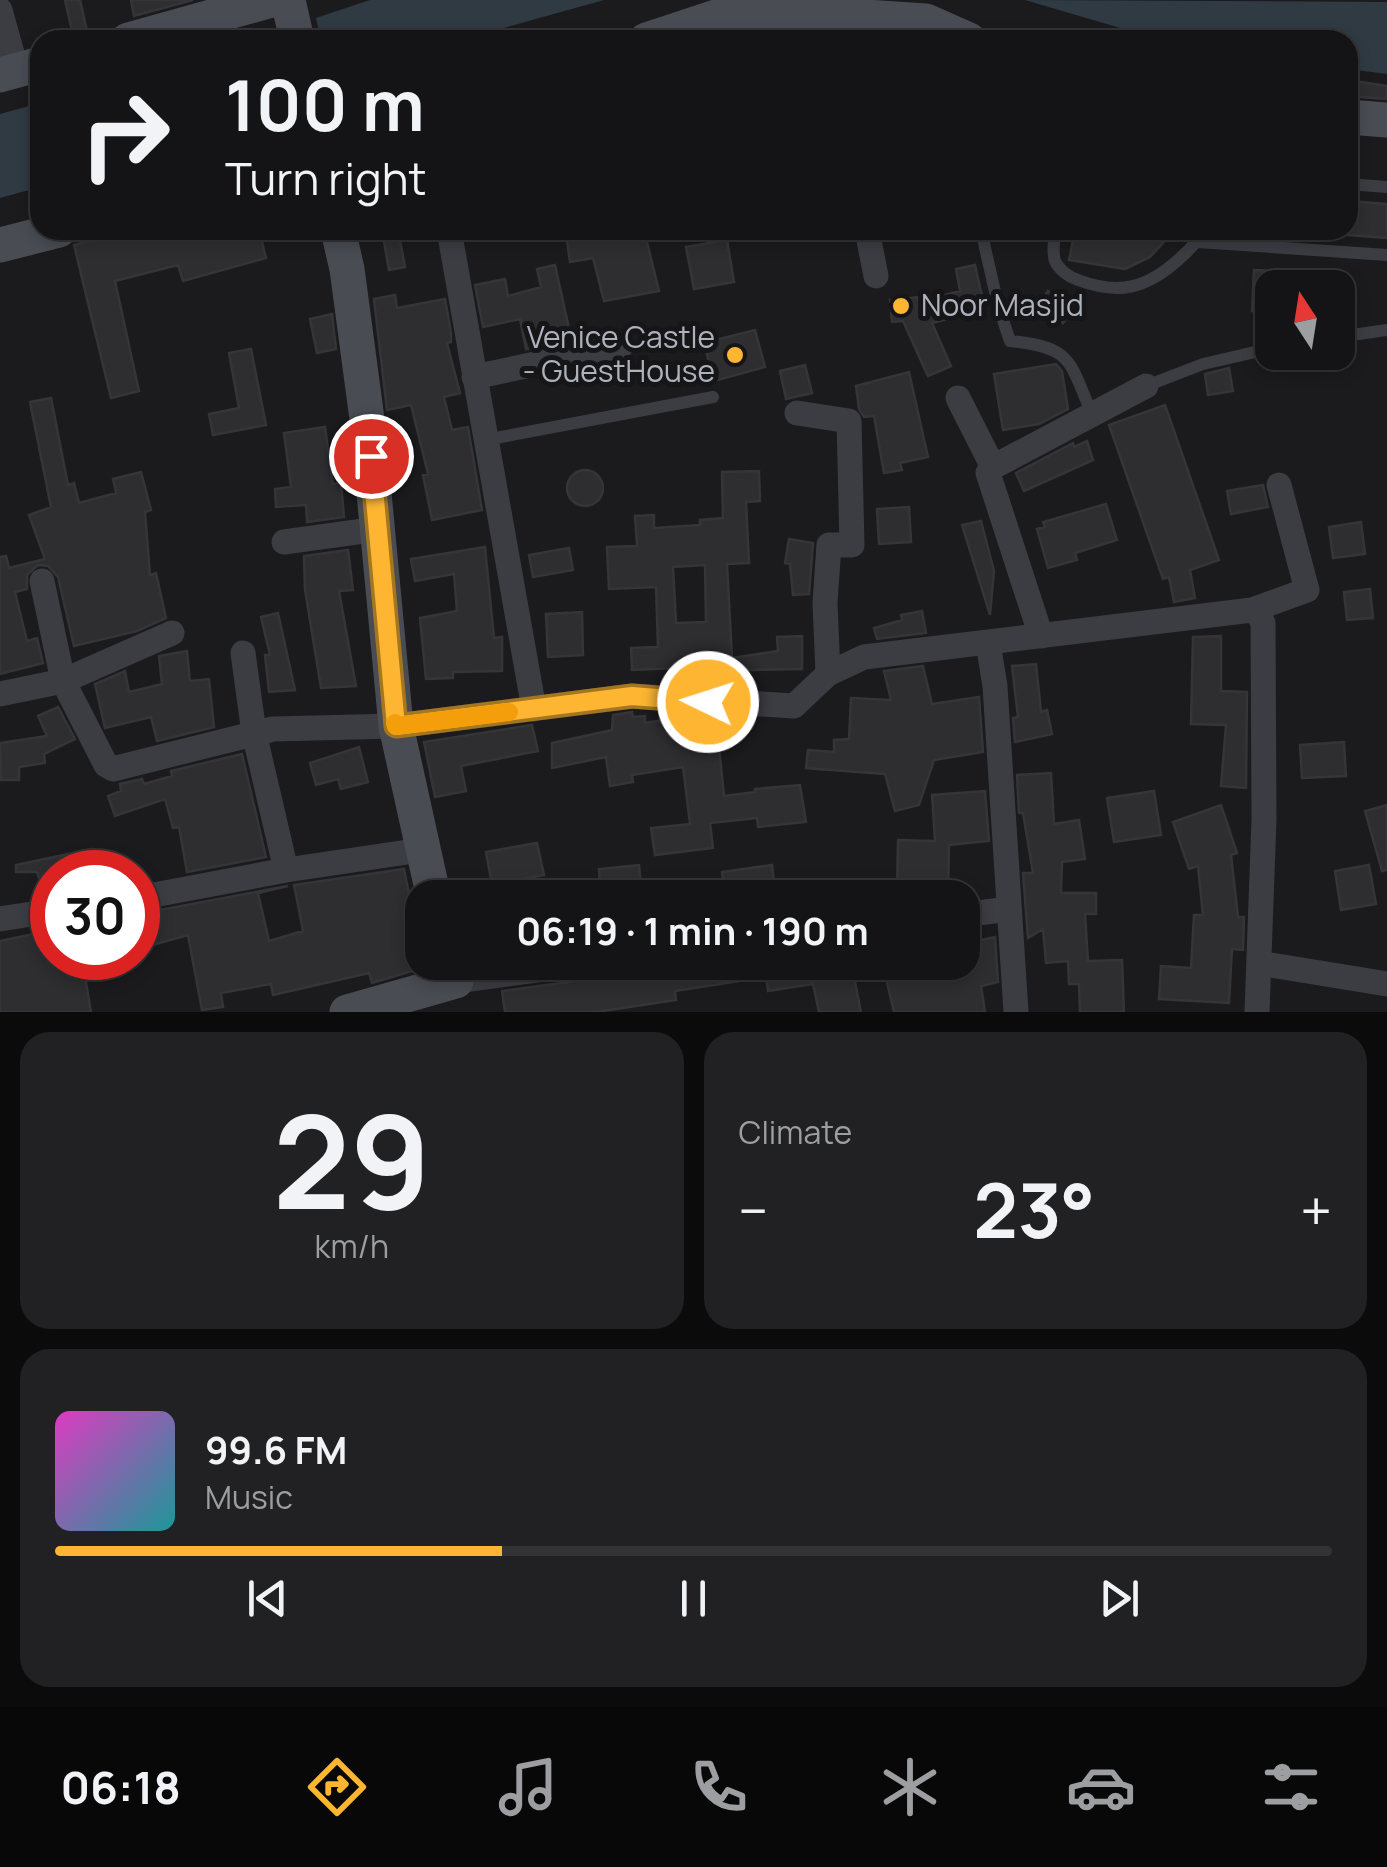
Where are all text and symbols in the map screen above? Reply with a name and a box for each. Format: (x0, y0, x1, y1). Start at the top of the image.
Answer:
text: 100 m (225, 56, 425, 152)
icon: right (60, 70, 190, 200)
text: Turn right (225, 147, 426, 209)
north arrow (1255, 270, 1355, 370)
map controls (1255, 270, 1355, 370)
place label: Noor Masjid (921, 284, 1084, 325)
marker: Noor Masjid (890, 295, 912, 317)
place label: Venice Castle - GuestHouse (523, 316, 715, 391)
marker: Venice Castle - GuestHouse (724, 344, 746, 366)
pin (329, 414, 414, 499)
icon: arrive (344, 429, 399, 484)
position arrow (656, 650, 760, 754)
speed limit sign: 30 (30, 850, 160, 980)
text: 06:19 · 1 min · 190 m (516, 904, 869, 956)
text: 29 (273, 1070, 431, 1248)
text: Climate (739, 1110, 852, 1154)
text: 23° (973, 1158, 1095, 1261)
text: − (739, 1172, 768, 1248)
text: + (1300, 1172, 1332, 1248)
text: km/h (315, 1224, 389, 1268)
text: 99.6 FM (205, 1423, 347, 1475)
text: Music (205, 1475, 293, 1519)
icon: previous (240, 1571, 295, 1626)
icon: pause (666, 1571, 721, 1626)
icon: next (1092, 1571, 1147, 1626)
icon: directions (302, 1752, 372, 1822)
icon: music (493, 1752, 563, 1822)
icon: phone (684, 1752, 754, 1822)
icon: climate (875, 1752, 945, 1822)
icon: car (1066, 1752, 1136, 1822)
icon: filters (1256, 1752, 1326, 1822)
text: 06:18 (60, 1756, 181, 1818)

